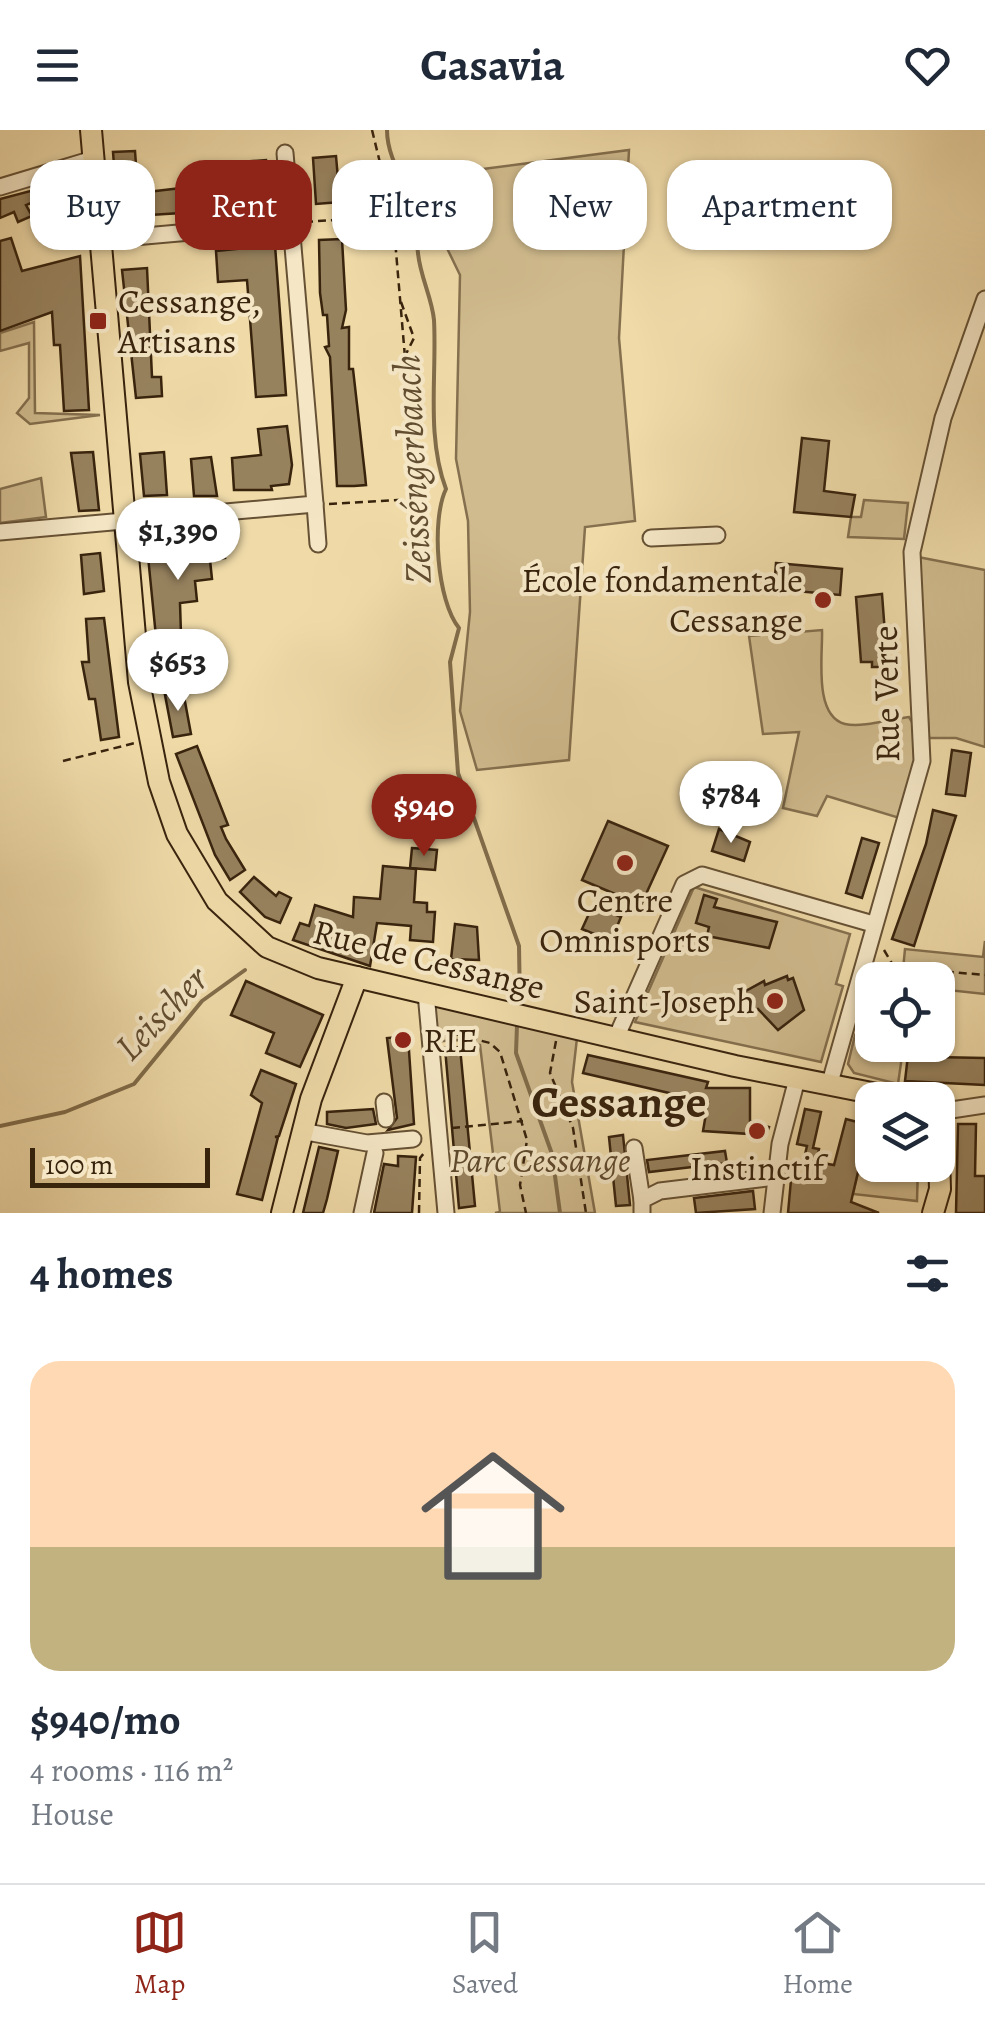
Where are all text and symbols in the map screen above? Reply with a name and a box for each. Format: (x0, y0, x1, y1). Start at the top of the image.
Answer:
text: Casavia (420, 34, 565, 96)
icon: menu (30, 38, 85, 93)
icon: heart (900, 38, 955, 93)
chip: Buy (30, 160, 155, 250)
chip: Rent (175, 160, 312, 250)
chip: Filters (332, 160, 493, 250)
chip: New (513, 160, 647, 250)
chip: Apartment (667, 160, 892, 250)
place label: Cessange, Artisans (117, 277, 261, 365)
marker: Cessange, Artisans (87, 310, 109, 332)
water label: Zeisséngerbaach (380, 353, 444, 585)
pin: $1,390 (97, 498, 259, 583)
text: $1,390 (138, 508, 218, 552)
place label: École fondamentale Cessange (522, 556, 803, 644)
marker: École fondamentale Cessange (812, 589, 834, 611)
street label: Rue Verte (861, 625, 911, 763)
pin: $653 (119, 629, 237, 714)
text: $653 (149, 639, 207, 683)
pin: $784 (672, 761, 790, 846)
text: $784 (702, 771, 760, 815)
pin: $940 (365, 774, 483, 859)
text: $940 (394, 784, 454, 828)
marker: Centre Omnisports (614, 852, 636, 874)
place label: Centre Omnisports (539, 876, 711, 964)
street label: Rue de Cessange (308, 907, 550, 1011)
water label: Leischer (103, 953, 220, 1072)
map controls (855, 962, 955, 1182)
button: locate (855, 962, 955, 1062)
place label: Saint-Joseph (574, 977, 755, 1025)
marker: Saint-Joseph (764, 990, 786, 1012)
place label: RIE (423, 1016, 478, 1064)
marker: RIE (392, 1029, 414, 1051)
district label: Cessange (531, 1071, 707, 1133)
button: layers (855, 1082, 955, 1182)
marker: Instinctif (746, 1120, 768, 1142)
park label: Parc Cessange (449, 1136, 631, 1184)
scale bar (30, 1143, 210, 1188)
place label: Instinctif (690, 1144, 828, 1192)
text: 100 m (45, 1146, 113, 1184)
text: 4 homes (30, 1245, 173, 1302)
icon: filters (900, 1246, 955, 1301)
icon: home (403, 1426, 583, 1606)
text: $940/mo (30, 1691, 181, 1748)
text: 4 rooms · 116 m² (30, 1748, 233, 1792)
text: House (30, 1792, 114, 1836)
tab: Map (132, 1905, 187, 2003)
tab: Saved (452, 1905, 518, 2003)
tab: Home (782, 1905, 853, 2003)

